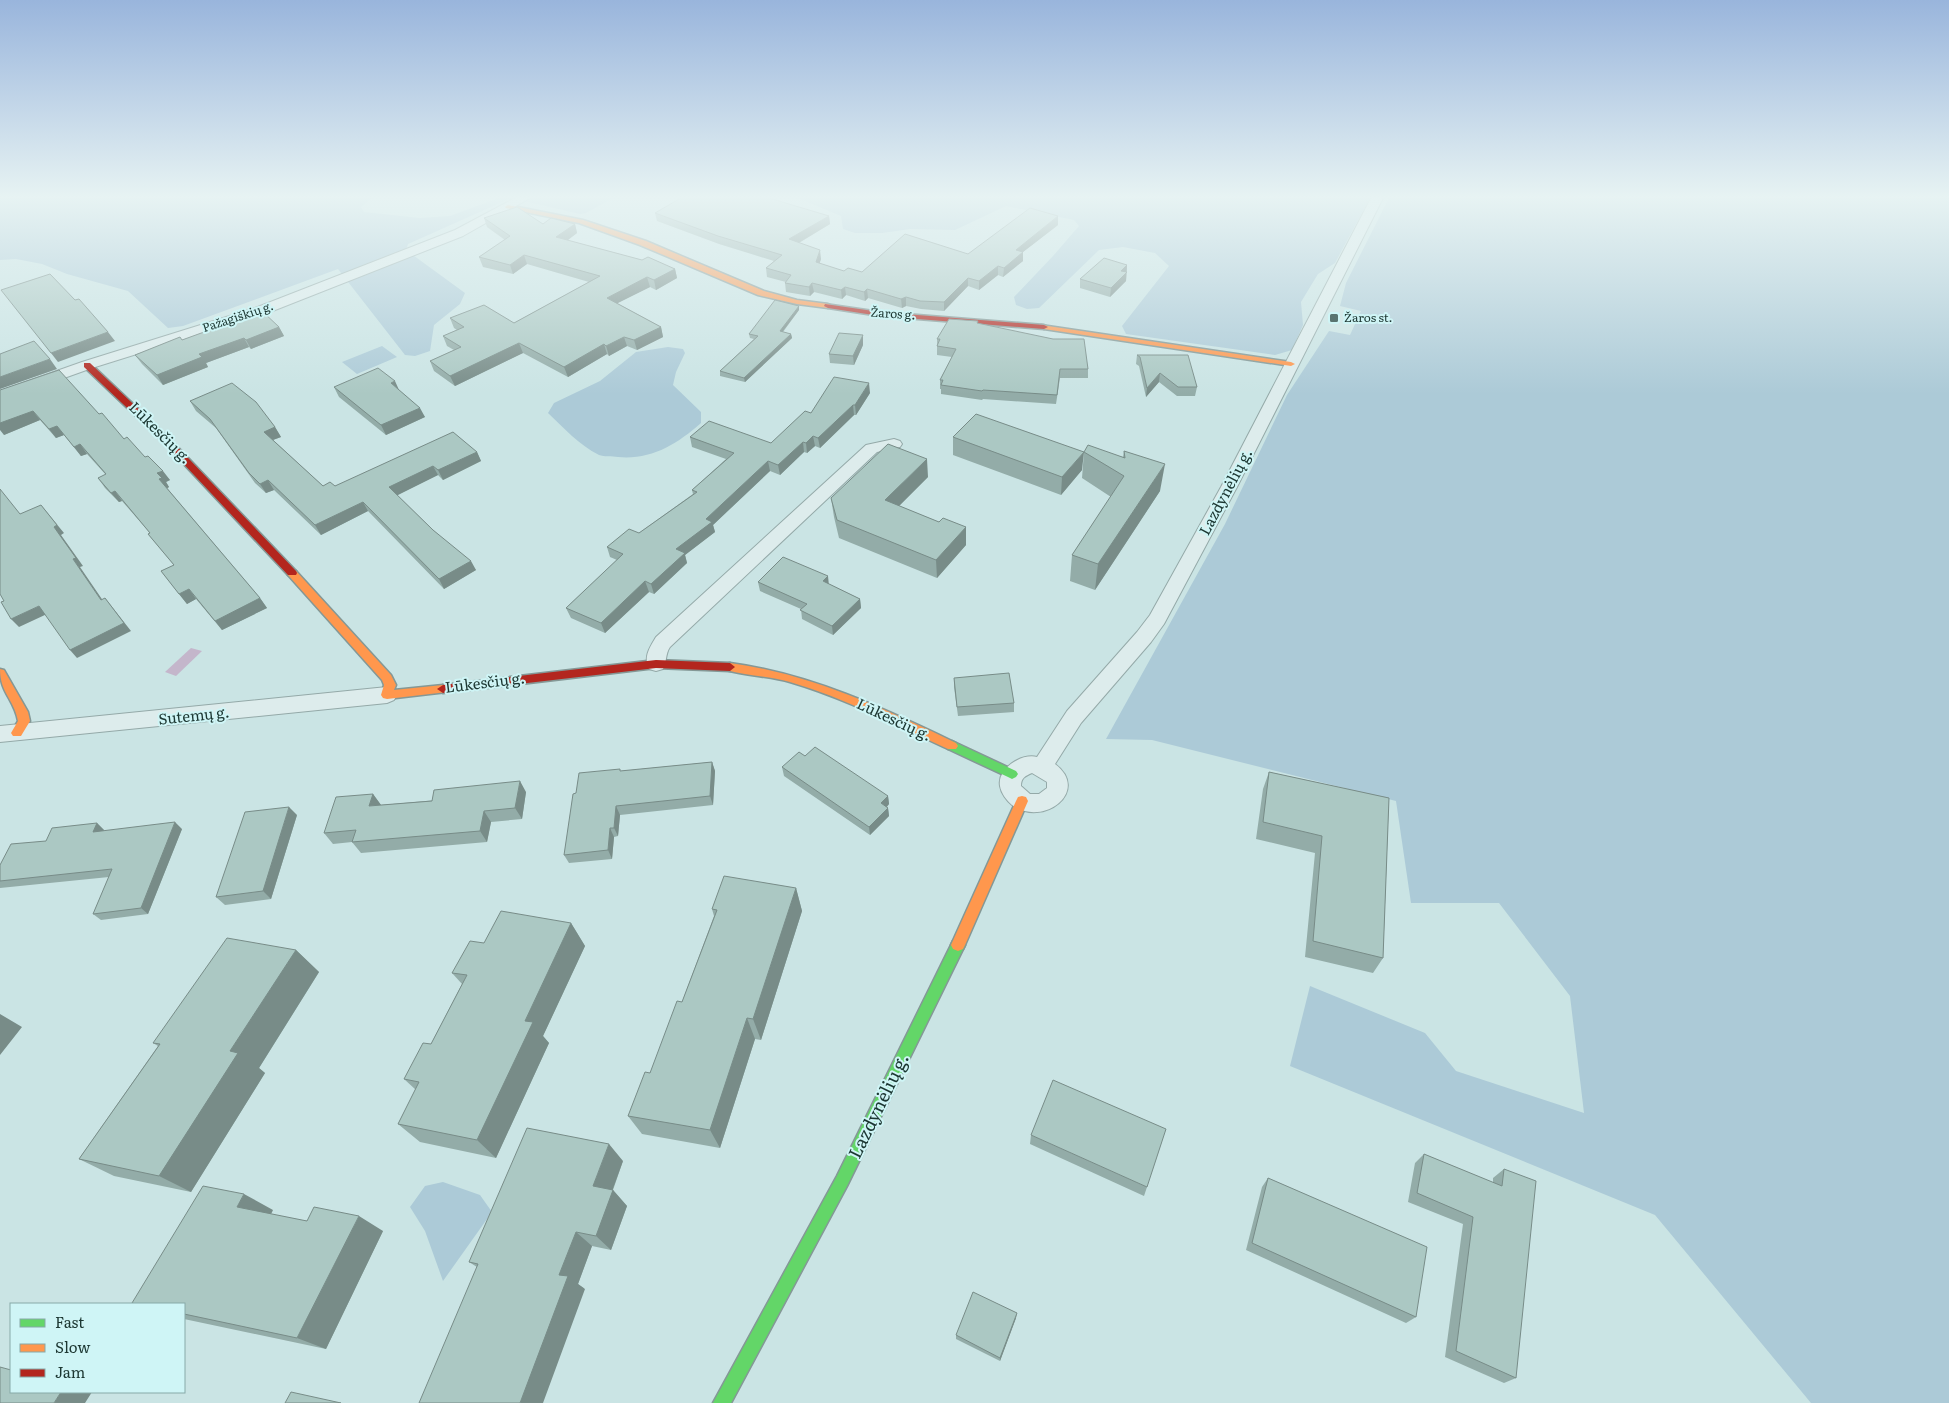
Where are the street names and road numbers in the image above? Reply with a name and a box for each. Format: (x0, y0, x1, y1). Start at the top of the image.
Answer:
street label: Pažagiškių g. (200, 296, 276, 336)
street label: Žaros g. (870, 302, 916, 324)
street label: Lūkesčių g. (125, 395, 198, 468)
street label: Lazdynėlių g. (1192, 444, 1257, 539)
street label: Lūkesčių g. (444, 665, 526, 698)
street label: Lūkesčių g. (853, 691, 936, 746)
street label: Sutemų g. (157, 699, 230, 730)
street label: Lazdynėlių g. (840, 1048, 915, 1163)

